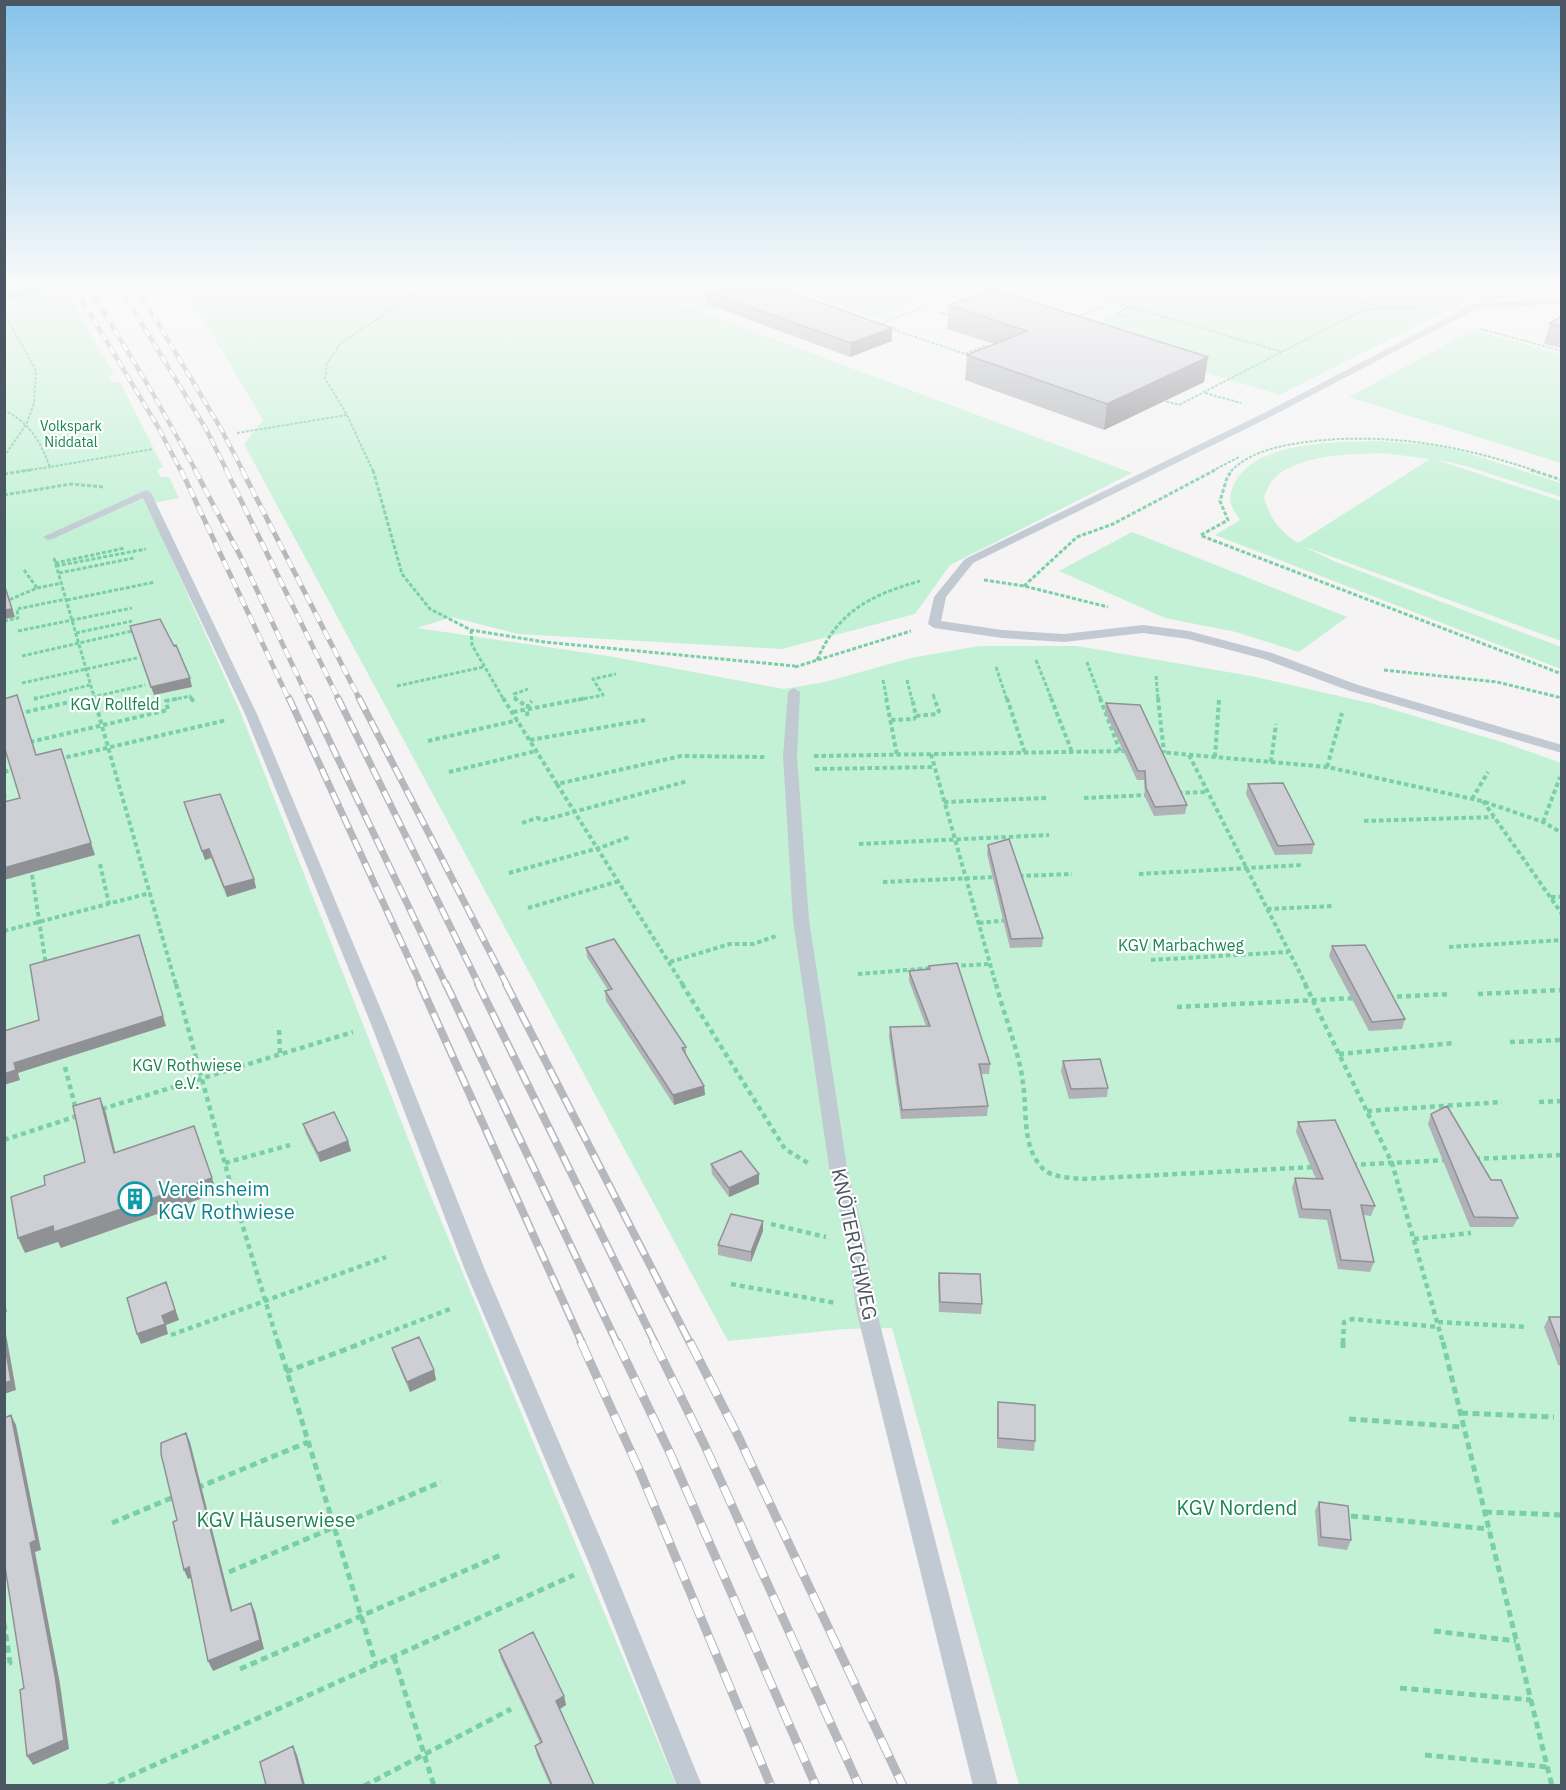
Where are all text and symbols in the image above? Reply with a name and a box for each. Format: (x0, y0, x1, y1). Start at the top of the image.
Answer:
park label: Volkspark Niddatal (40, 417, 103, 451)
park label: KGV Rollfeld (70, 694, 160, 714)
park label: KGV Marbachweg (1118, 935, 1244, 955)
park label: KGV Rothwiese e.V. (132, 1055, 242, 1093)
street label: KNÖTERICHWEG (826, 1166, 884, 1322)
place label: Vereinsheim KGV Rothwiese (158, 1175, 295, 1225)
building icon: Vereinsheim KGV Rothwiese (117, 1181, 153, 1217)
park label: KGV Nordend (1177, 1494, 1297, 1521)
park label: KGV Häuserwiese (196, 1506, 356, 1533)

